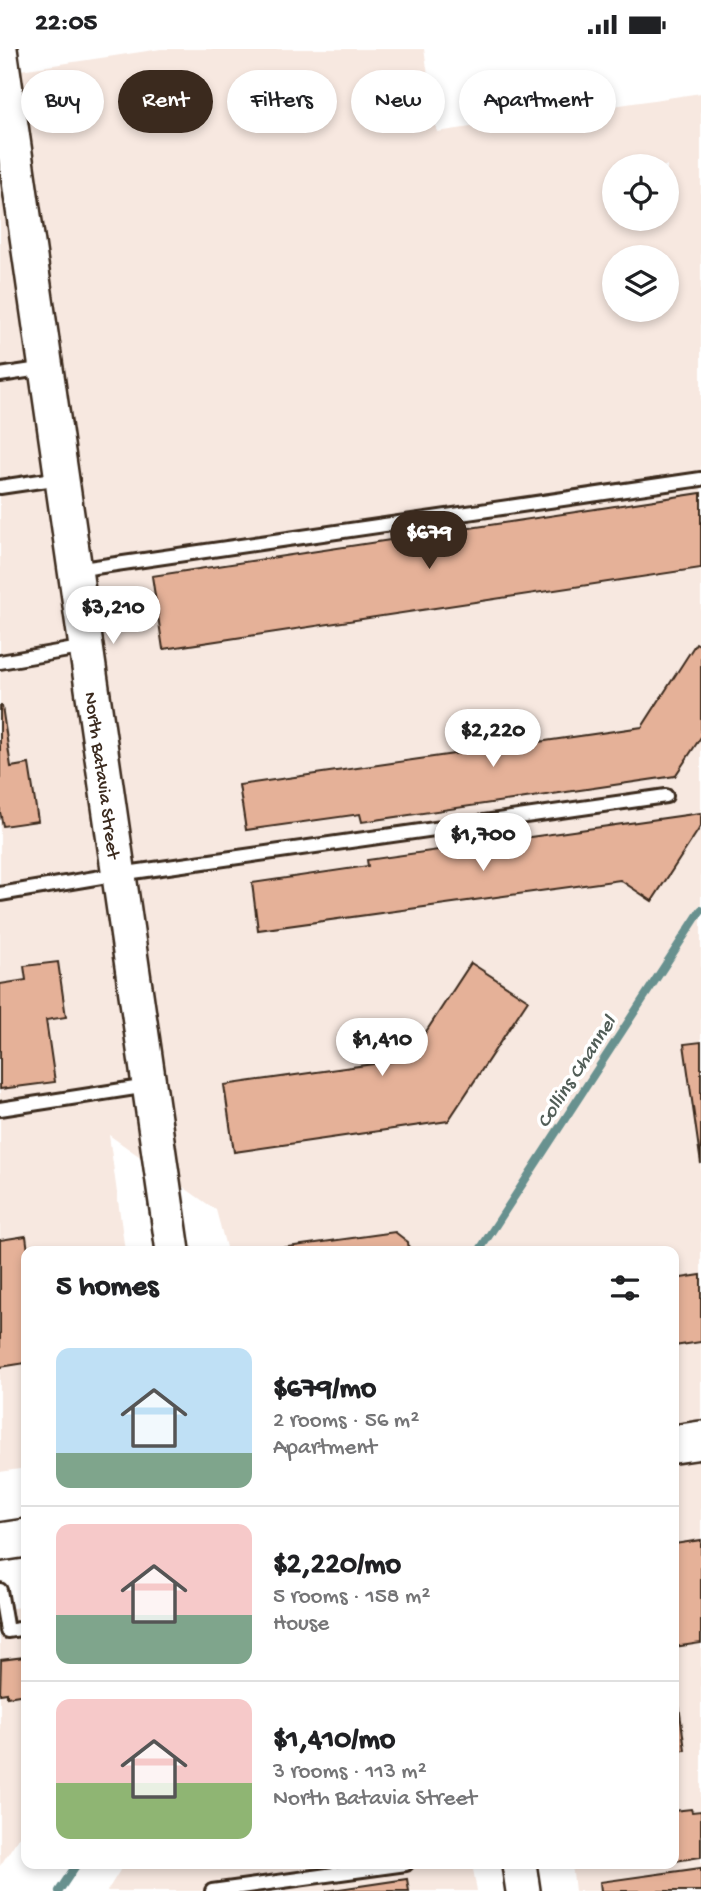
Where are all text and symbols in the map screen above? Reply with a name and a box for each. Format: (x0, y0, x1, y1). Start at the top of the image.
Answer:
text: 22:05 (35, 9, 97, 40)
chip: Buy (21, 70, 104, 133)
chip: Rent (118, 70, 213, 133)
chip: Filters (227, 70, 337, 133)
chip: New (351, 70, 445, 133)
chip: Apartment (459, 70, 616, 133)
map controls (602, 154, 679, 322)
button: locate (602, 154, 679, 231)
button: layers (602, 245, 679, 322)
pin: $679 (388, 511, 470, 571)
text: $679 (406, 520, 452, 547)
pin: $3,210 (56, 587, 170, 646)
text: $3,210 (81, 595, 145, 622)
street label: North Batavia Street (77, 691, 124, 863)
pin: $2,220 (436, 709, 550, 769)
text: $2,220 (461, 718, 525, 745)
pin: $1,700 (426, 813, 540, 873)
text: $1,700 (451, 822, 515, 849)
water label: Collins Channel (532, 1011, 624, 1134)
pin: $1,410 (325, 1019, 439, 1078)
text: $1,410 (352, 1027, 412, 1054)
icon: filters (606, 1269, 644, 1307)
text: 5 homes (56, 1271, 158, 1306)
text: $679/mo (273, 1373, 376, 1408)
icon: home (112, 1376, 196, 1460)
text: 2 rooms · 56 m² (273, 1408, 419, 1435)
text: Apartment (273, 1435, 377, 1462)
text: $2,220/mo (273, 1549, 401, 1584)
icon: home (112, 1552, 196, 1636)
text: 5 rooms · 158 m² (273, 1584, 430, 1611)
text: House (273, 1611, 329, 1638)
text: $1,410/mo (273, 1724, 395, 1759)
icon: home (112, 1727, 196, 1811)
text: 3 rooms · 113 m² (273, 1759, 427, 1786)
text: North Batavia Street (273, 1786, 477, 1813)

